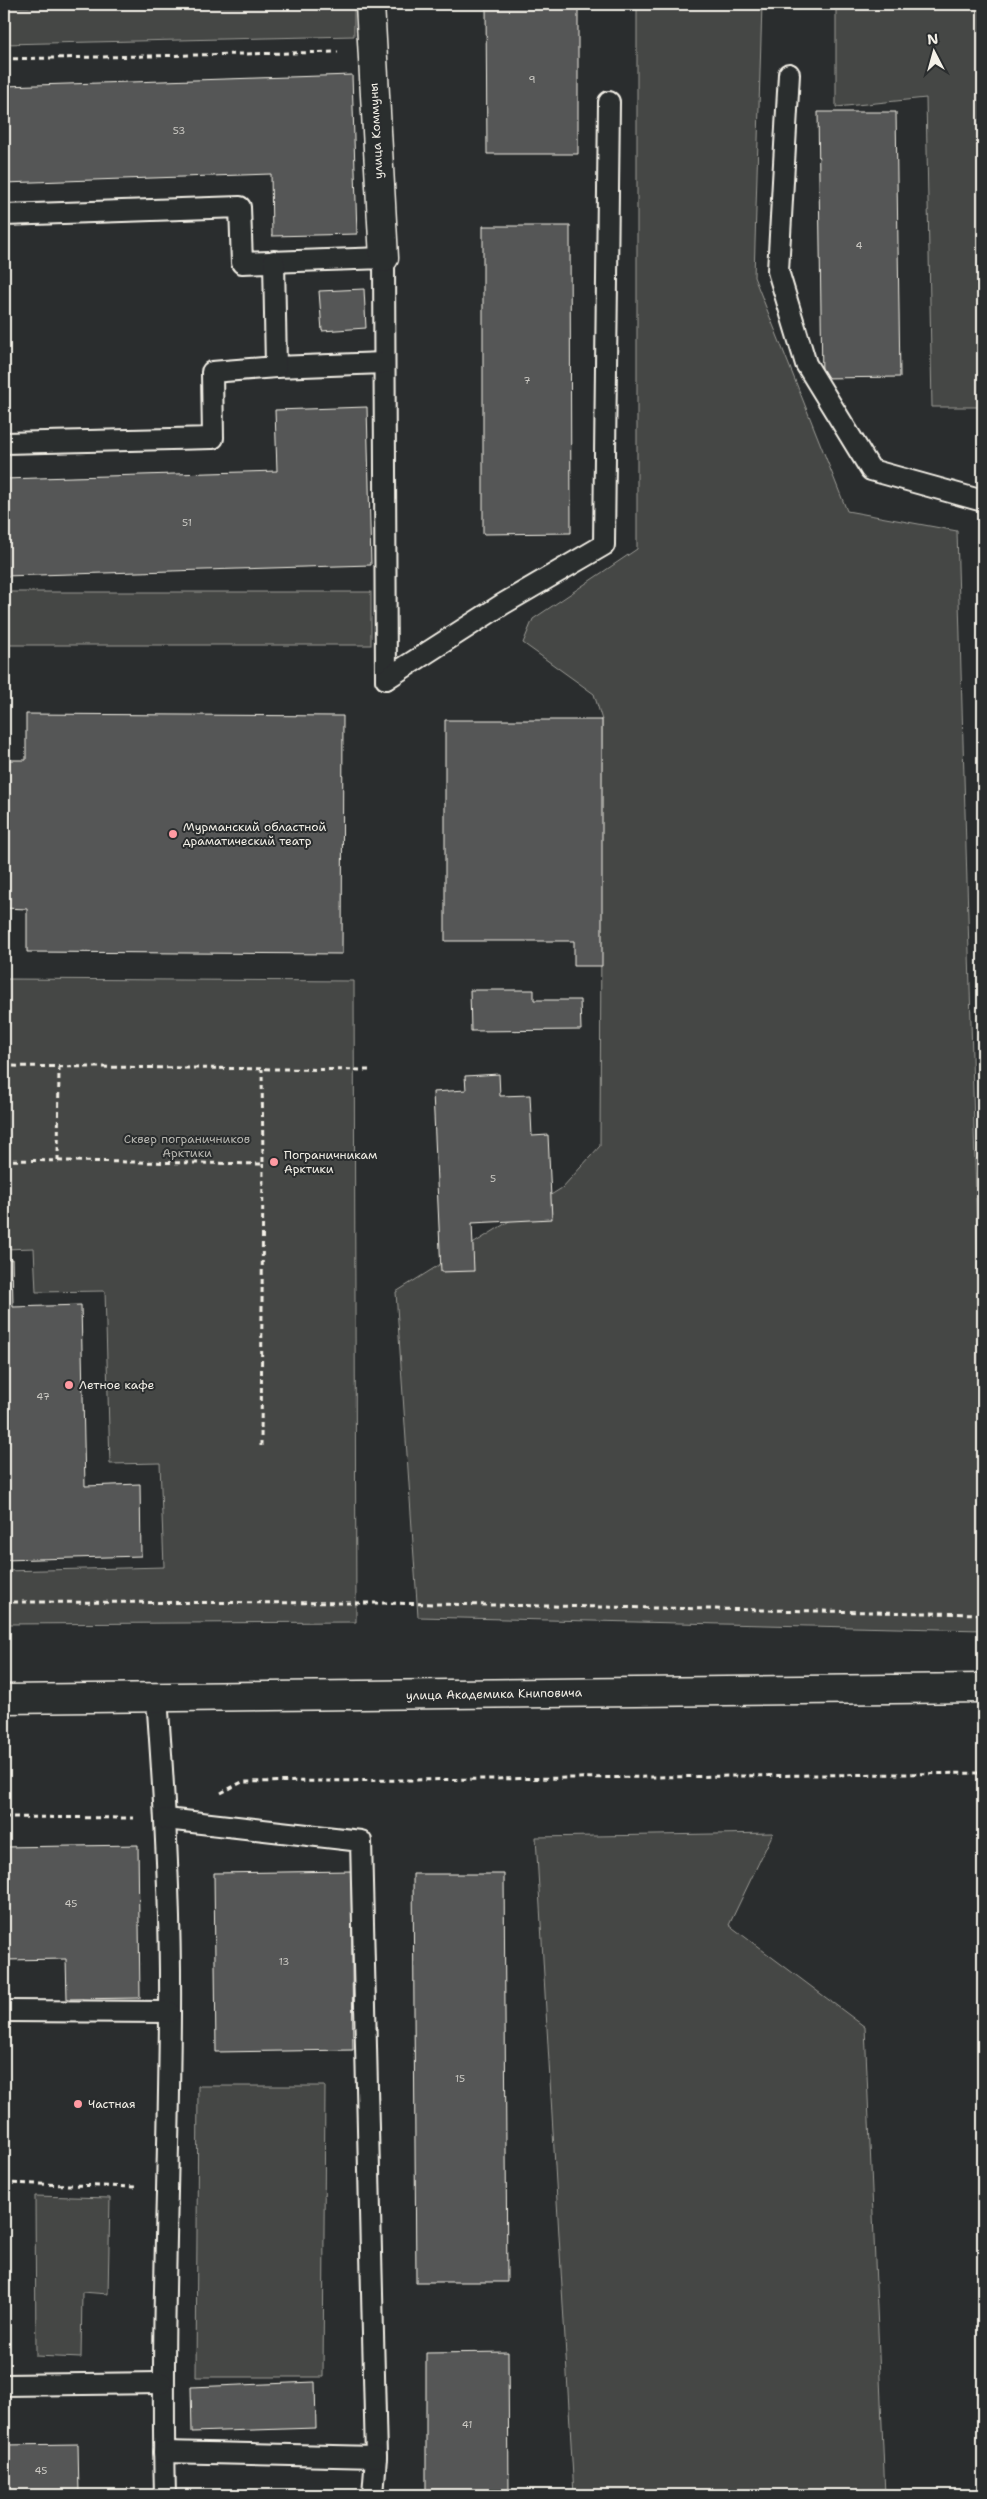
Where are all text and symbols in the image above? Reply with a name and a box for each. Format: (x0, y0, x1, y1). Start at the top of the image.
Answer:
north arrow (910, 28, 960, 78)
text: N (926, 30, 939, 49)
house number: 9 (529, 73, 536, 86)
street label: улица Коммуны (365, 83, 387, 179)
house number: 53 (173, 124, 185, 137)
house number: 4 (856, 239, 863, 252)
house number: 7 (524, 374, 531, 387)
house number: 51 (182, 516, 192, 529)
place label: Мурманский областной драматический театр (183, 819, 327, 849)
marker: Мурманский областной драматический театр (167, 828, 179, 840)
park label: Сквер пограничников Арктики (124, 1131, 250, 1161)
place label: Пограничникам Арктики (284, 1147, 377, 1177)
marker: Пограничникам Арктики (268, 1156, 280, 1168)
house number: 5 (490, 1172, 496, 1185)
place label: Летное кафе (79, 1377, 155, 1393)
marker: Летное кафе (63, 1379, 75, 1391)
house number: 47 (36, 1390, 50, 1403)
street label: улица Академика Книповича (406, 1684, 583, 1704)
house number: 45 (65, 1897, 77, 1910)
house number: 13 (279, 1955, 289, 1968)
house number: 15 (455, 2072, 465, 2085)
place label: Частная (88, 2096, 136, 2112)
marker: Частная (72, 2098, 84, 2110)
house number: 41 (462, 2418, 472, 2431)
house number: 45 (35, 2464, 47, 2477)

